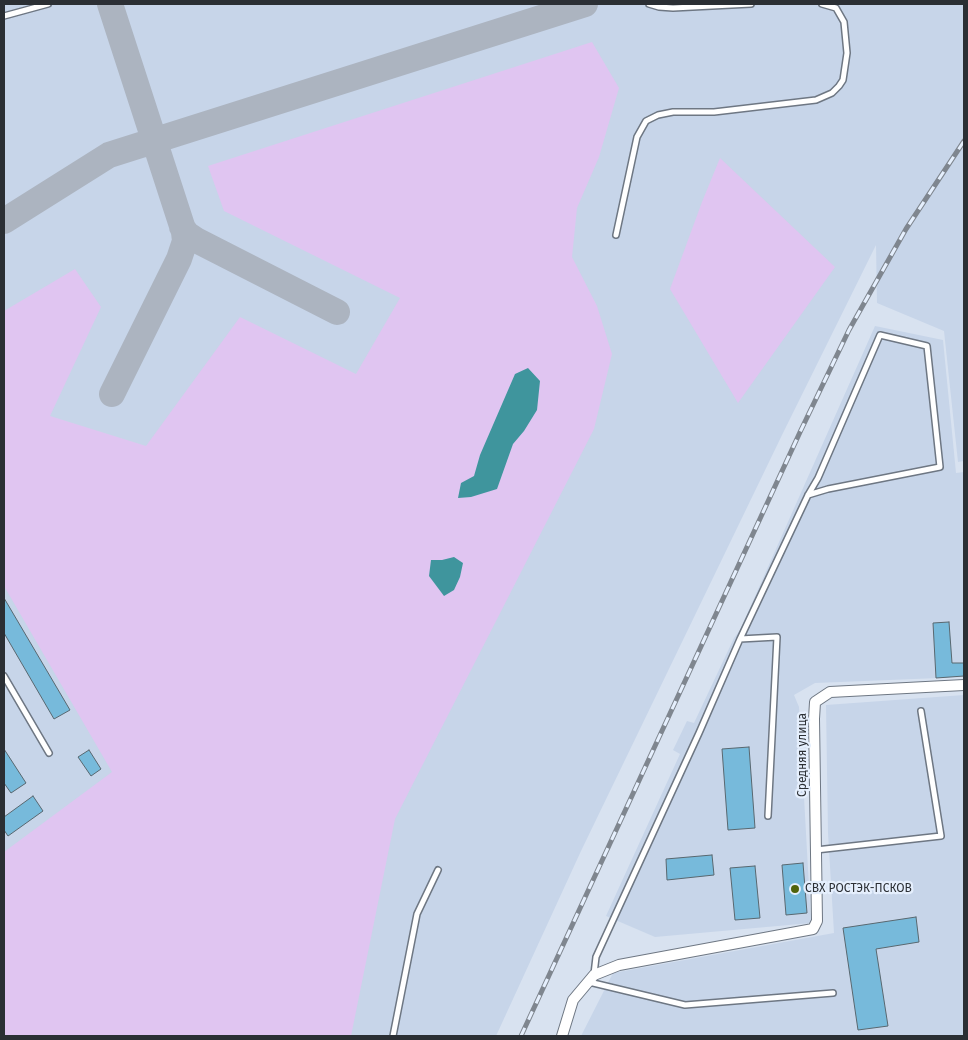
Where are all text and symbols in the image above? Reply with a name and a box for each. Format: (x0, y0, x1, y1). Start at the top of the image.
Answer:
street label: Средняя улица (796, 713, 810, 797)
place label: СВХ РОСТЭК-ПСКОВ (805, 882, 912, 896)
marker: СВХ РОСТЭК-ПСКОВ (789, 883, 801, 895)

